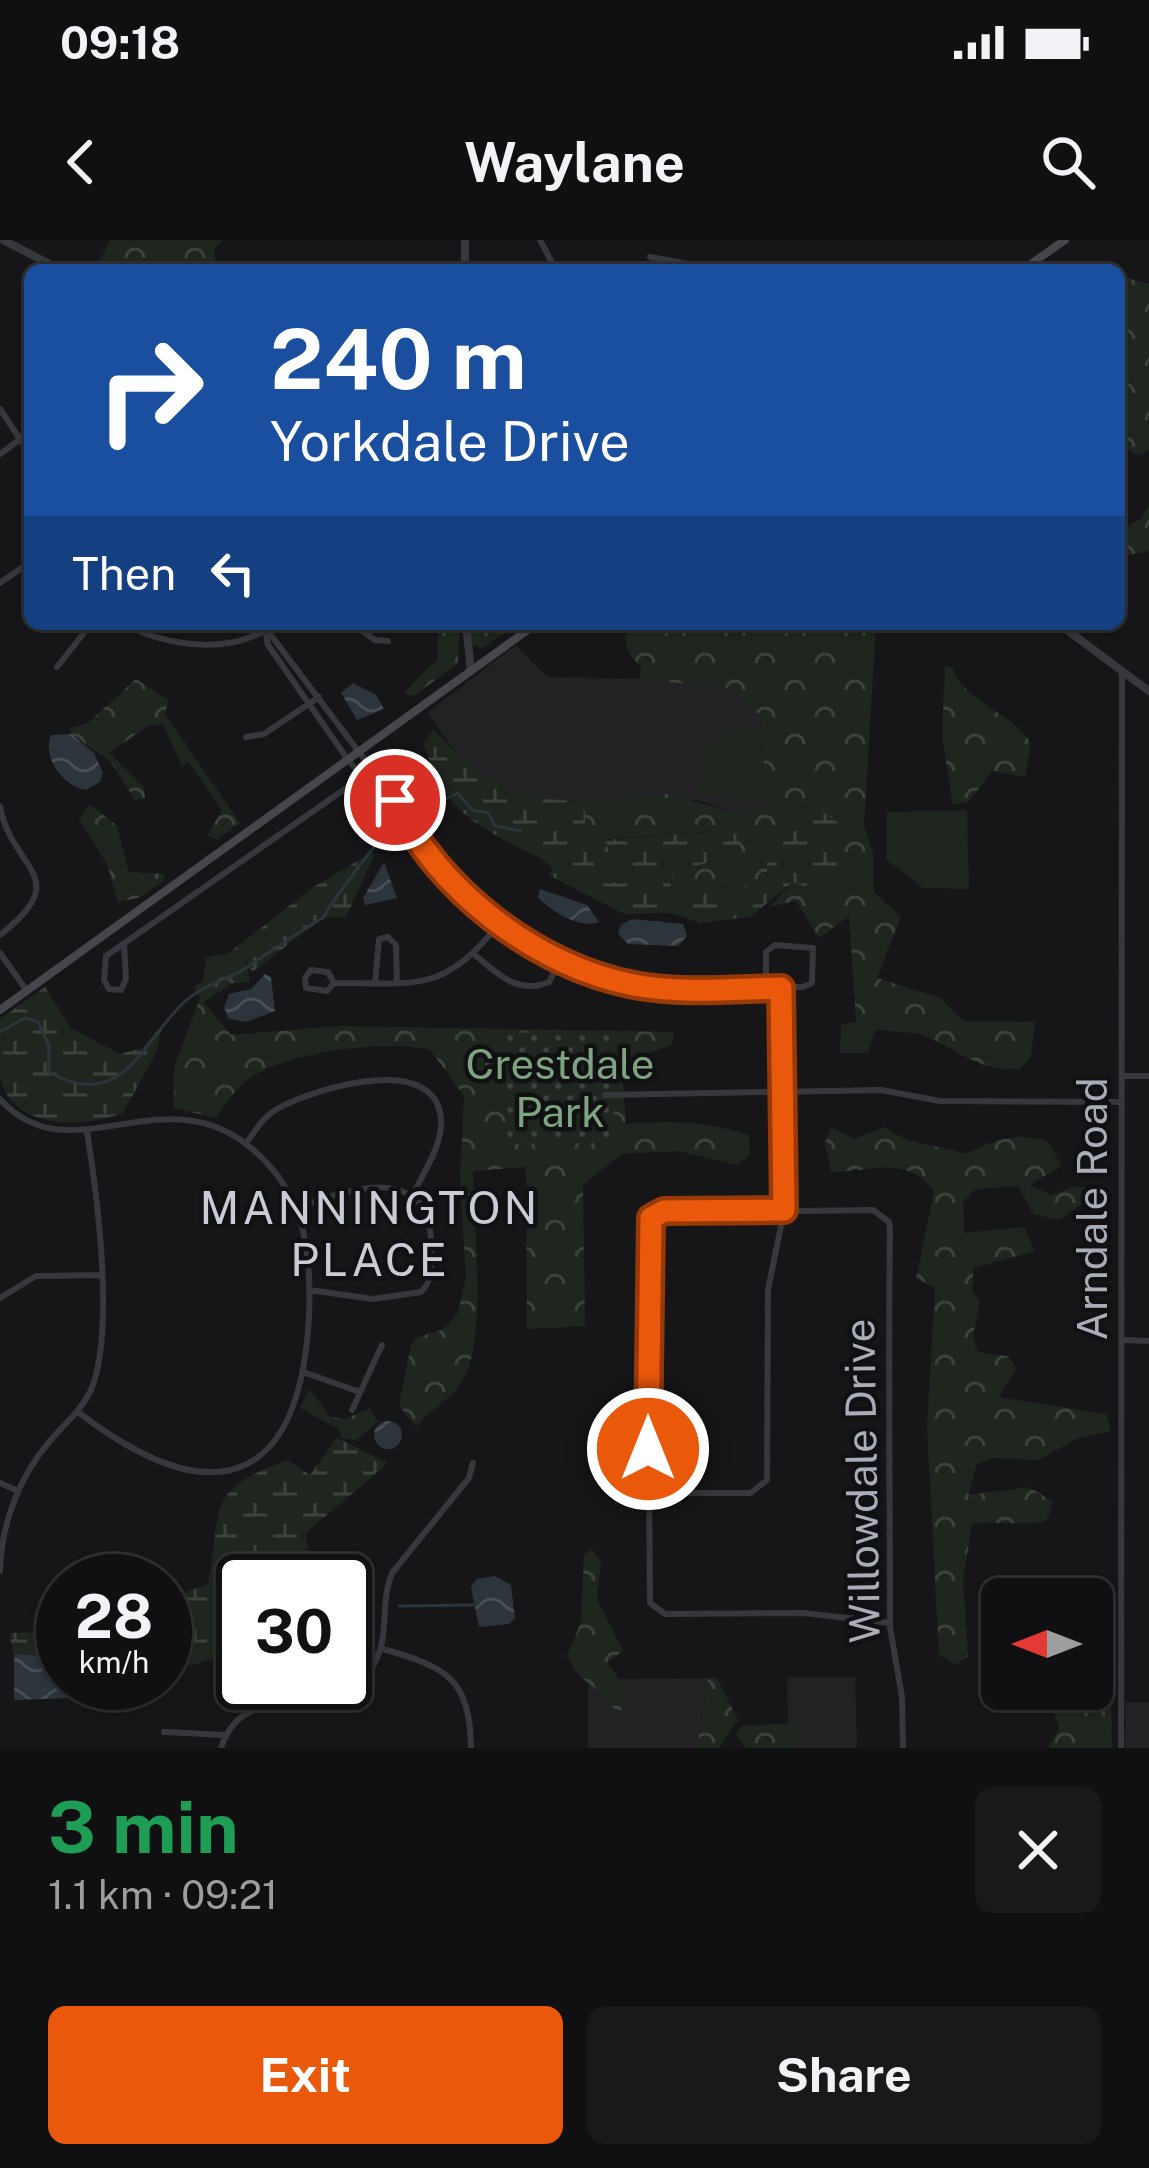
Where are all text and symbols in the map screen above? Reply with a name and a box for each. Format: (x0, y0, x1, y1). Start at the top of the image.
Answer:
text: 09:18 (60, 16, 180, 69)
icon: back (48, 129, 114, 195)
icon: search (1035, 129, 1101, 195)
text: Waylane (464, 131, 685, 194)
text: 240 m (270, 309, 527, 408)
icon: right (72, 312, 228, 468)
text: Yorkdale Drive (270, 410, 630, 473)
icon: left (200, 540, 266, 606)
text: Then (72, 547, 176, 600)
pin (344, 749, 446, 851)
icon: arrive (362, 767, 428, 833)
park label: Crestdale Park (466, 1039, 654, 1136)
street label: Arndale Road (1067, 1077, 1116, 1341)
district label: MANNINGTON PLACE (200, 1181, 540, 1286)
street label: Willowdale Drive (834, 1318, 889, 1644)
position arrow (585, 1386, 711, 1512)
speed limit sign: 30 (216, 1554, 372, 1710)
north arrow (981, 1578, 1113, 1710)
map controls (981, 1578, 1113, 1710)
text: 28 (75, 1581, 153, 1652)
text: km/h (79, 1644, 149, 1680)
text: 3 min (48, 1785, 239, 1869)
button: close (975, 1787, 1101, 1913)
text: 1.1 km · 09:21 (48, 1872, 278, 1918)
button: Exit (48, 2006, 563, 2144)
button: Share (587, 2006, 1101, 2144)

